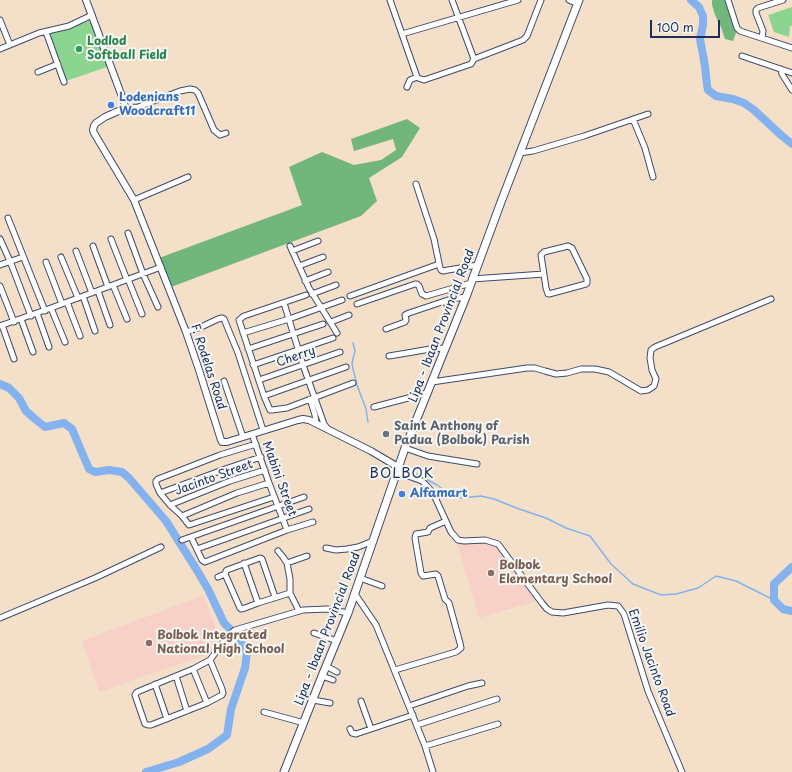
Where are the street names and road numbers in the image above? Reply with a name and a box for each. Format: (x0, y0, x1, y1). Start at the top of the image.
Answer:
street label: Lipa - Ibaan Provincial Road (406, 247, 478, 405)
street label: F. Rodelas Road (187, 322, 229, 412)
street label: Cherry (275, 344, 317, 370)
street label: Mabini Street (259, 439, 299, 519)
street label: Jacinto Street (173, 457, 255, 499)
street label: Lipa - Ibaan Provincial Road (292, 550, 364, 708)
street label: Emilio Jacinto Road (625, 607, 677, 719)

